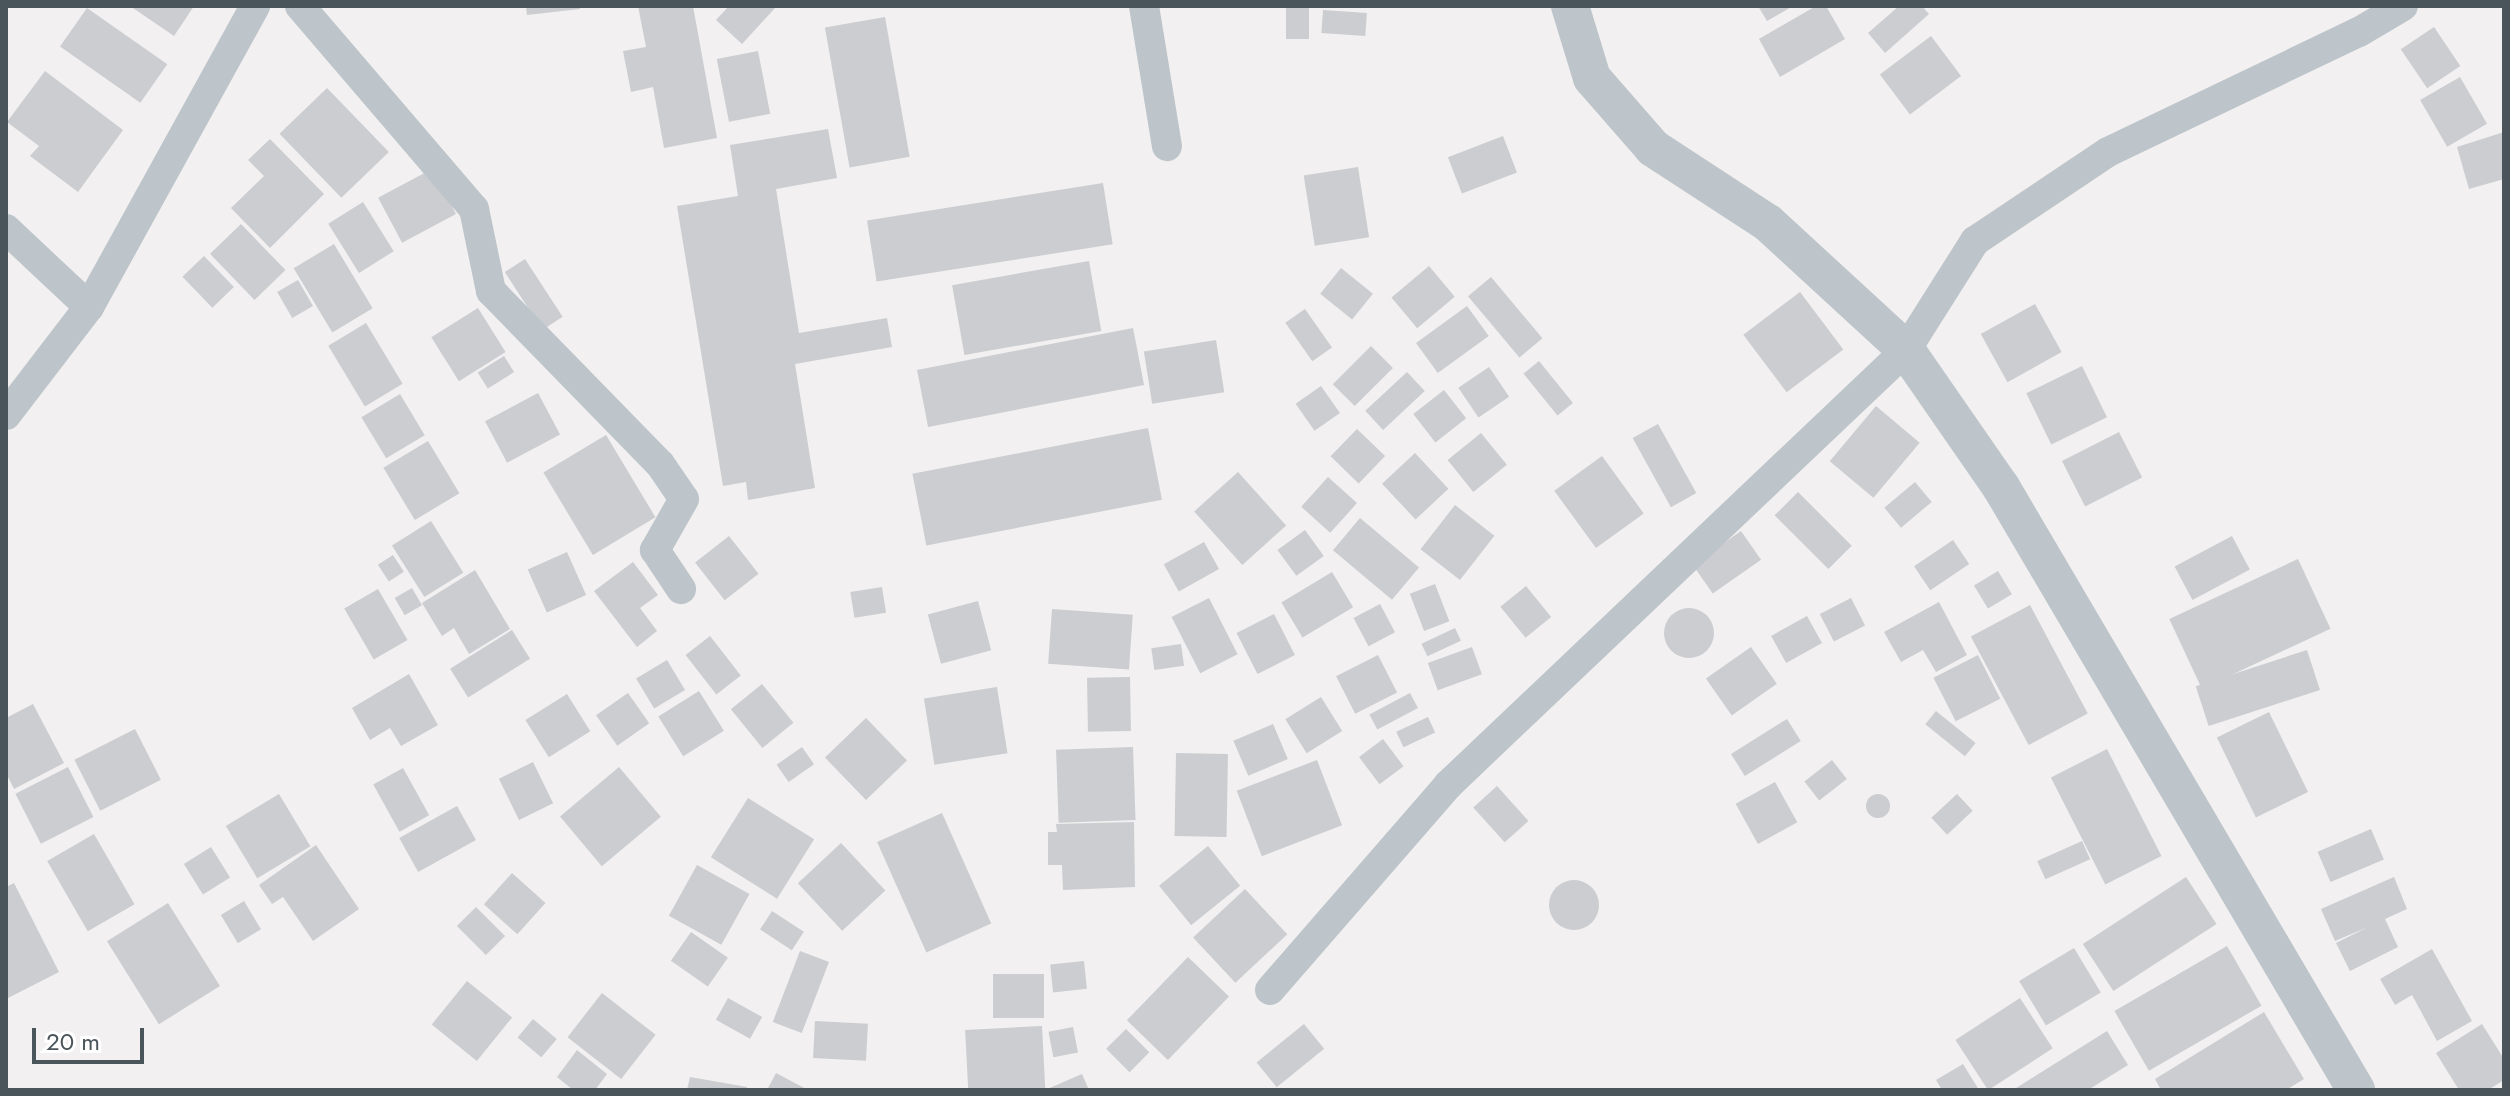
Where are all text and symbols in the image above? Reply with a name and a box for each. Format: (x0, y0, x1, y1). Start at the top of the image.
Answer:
scale bar (36, 1012, 148, 1062)
text: 20 m (46, 1024, 100, 1059)

